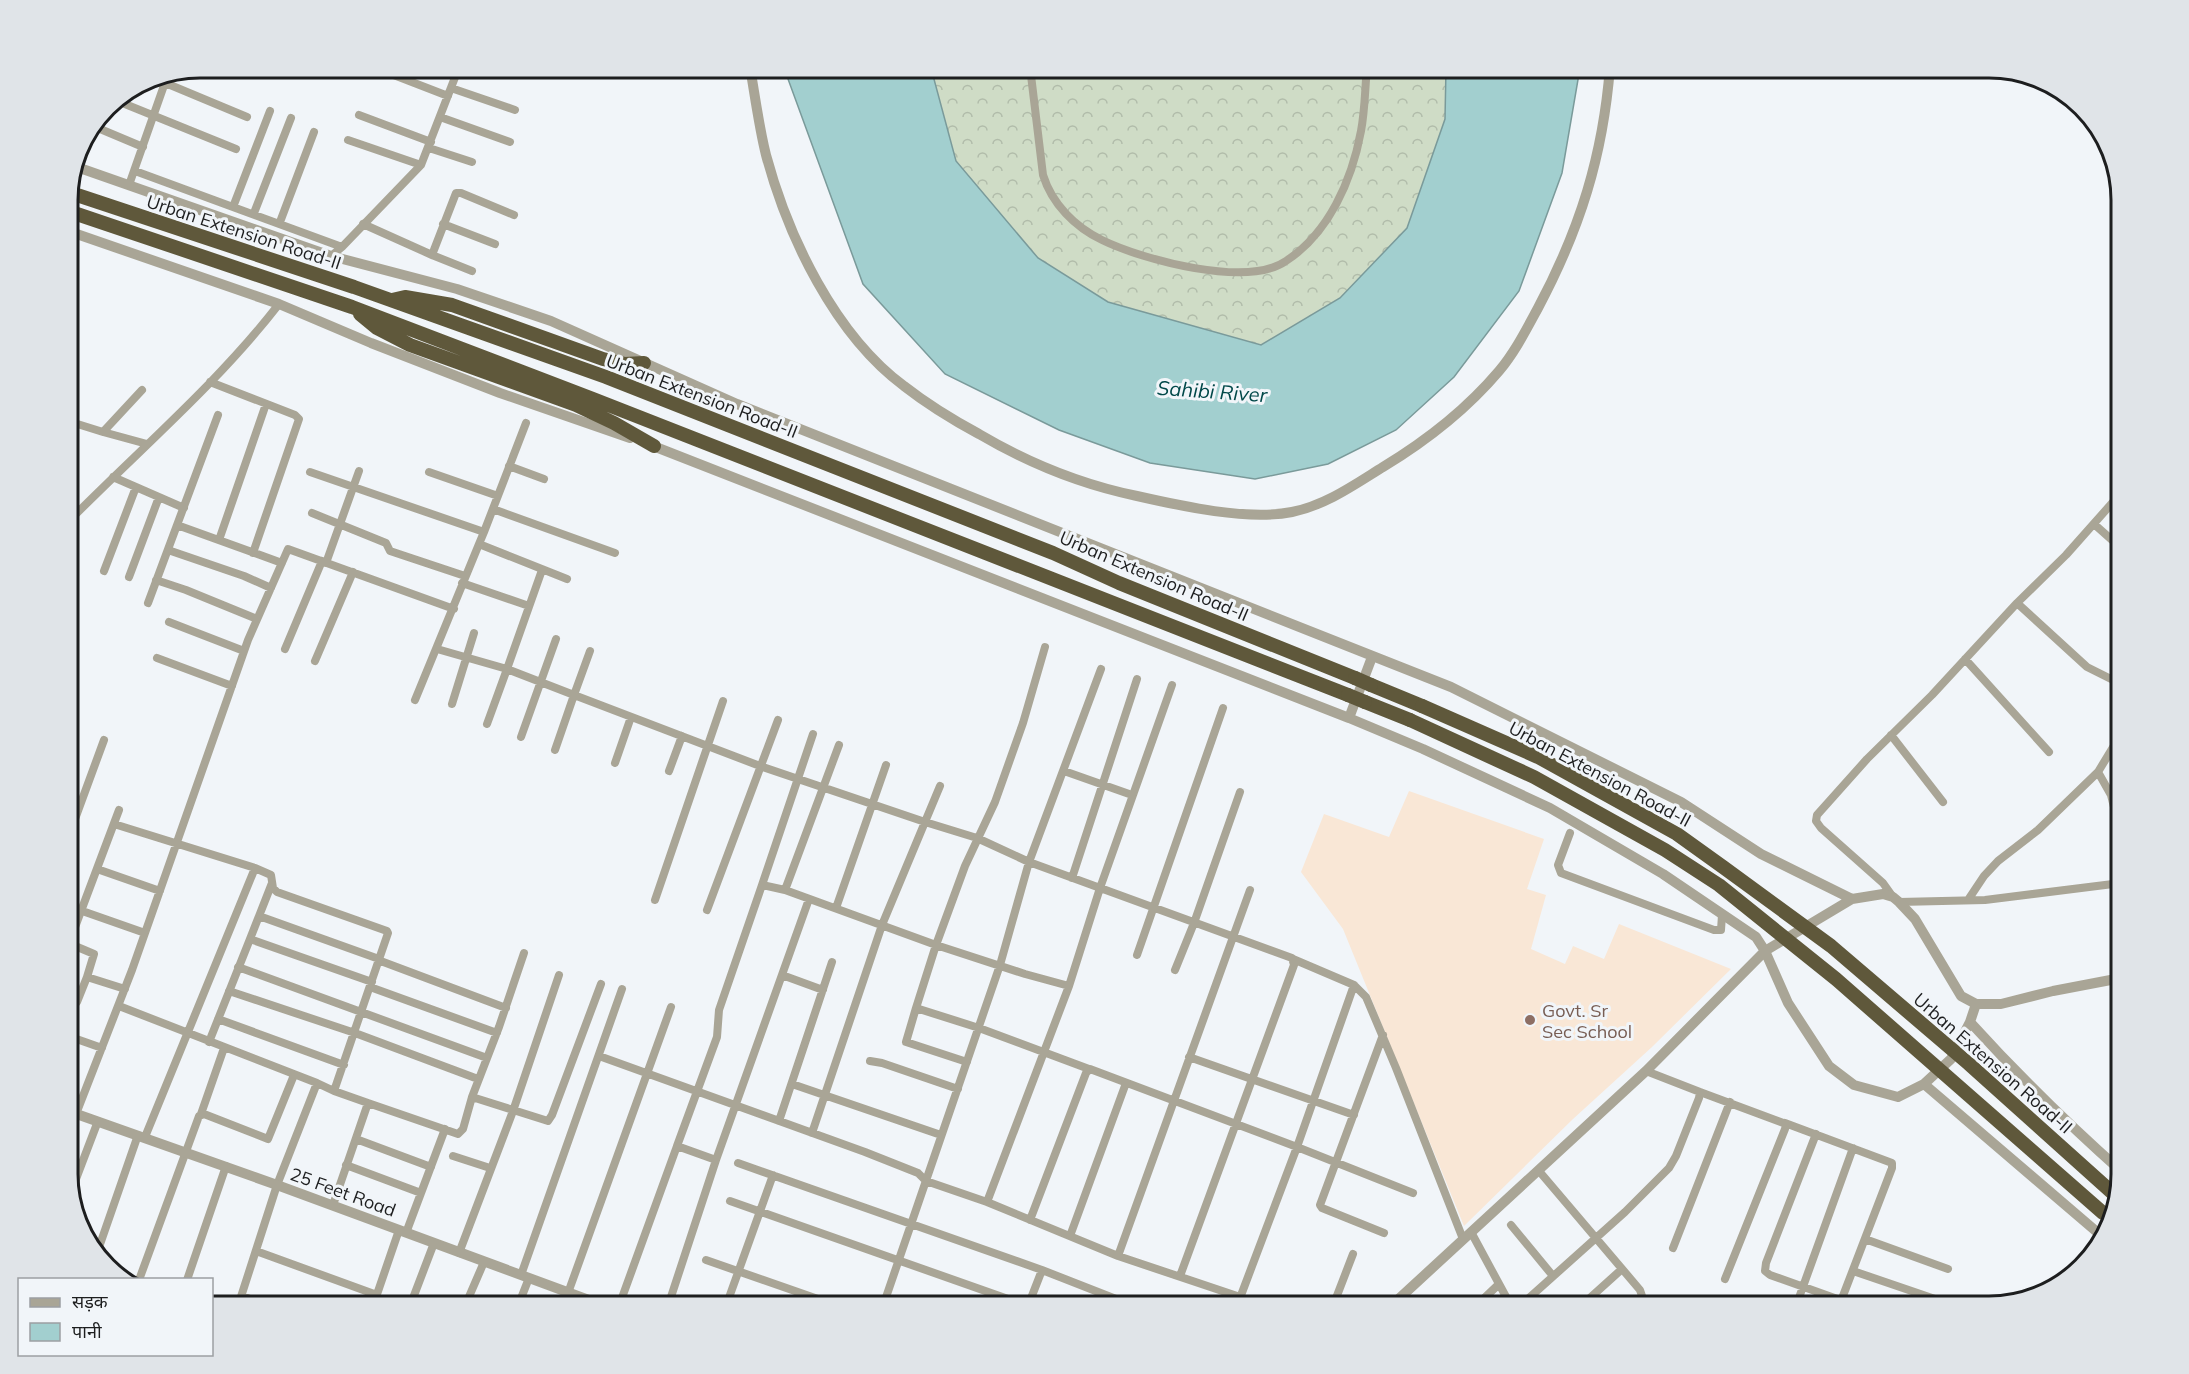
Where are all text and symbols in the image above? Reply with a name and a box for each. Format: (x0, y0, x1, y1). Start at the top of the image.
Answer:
street label: Urban Extension Road-II (144, 190, 344, 274)
street label: Urban Extension Road-II (603, 349, 801, 443)
water label: Sahibi River (1156, 375, 1269, 407)
street label: Urban Extension Road-II (1056, 526, 1252, 626)
street label: Urban Extension Road-II (1505, 716, 1695, 832)
street label: Urban Extension Road-II (1909, 988, 2077, 1138)
place label: Govt. Sr Sec School (1542, 999, 1632, 1043)
marker: Govt. Sr Sec School (1523, 1013, 1537, 1027)
street label: 25 Feet Road (287, 1162, 399, 1222)
legend (18, 1278, 213, 1356)
text: सड़क (72, 1290, 109, 1313)
text: पानी (72, 1320, 102, 1343)

